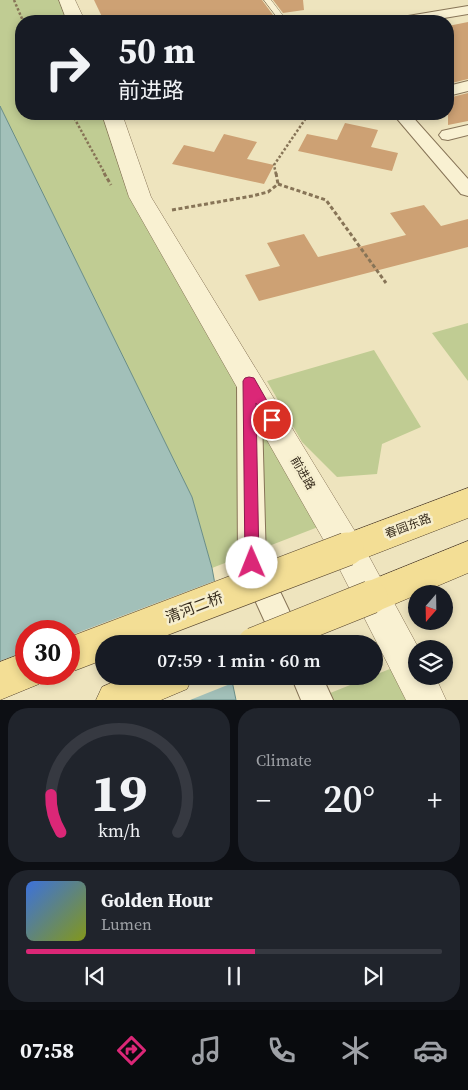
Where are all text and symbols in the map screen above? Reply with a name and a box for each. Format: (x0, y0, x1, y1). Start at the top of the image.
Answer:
text: 50 m (118, 27, 195, 75)
icon: right (35, 35, 100, 100)
text: 前进路 (118, 75, 184, 105)
pin (251, 399, 293, 441)
icon: arrive (258, 406, 286, 434)
street label: 前进路 (287, 453, 319, 493)
street label: 春园东路 (383, 510, 433, 542)
position arrow (225, 536, 277, 588)
north arrow (408, 585, 452, 630)
map controls (408, 585, 453, 685)
street label: 清河二桥 (162, 586, 226, 628)
speed limit sign: 30 (15, 620, 80, 685)
button: layers (408, 640, 453, 685)
text: 07:59 · 1 min · 60 m (157, 647, 321, 673)
text: Climate (256, 749, 312, 771)
text: 19 (91, 757, 147, 828)
text: 20° (323, 773, 375, 825)
text: − (256, 781, 271, 819)
text: + (427, 781, 442, 819)
text: km/h (98, 818, 141, 843)
text: Golden Hour (101, 887, 213, 913)
text: Lumen (101, 913, 152, 935)
icon: previous (81, 962, 109, 990)
icon: pause (220, 962, 248, 990)
icon: next (359, 962, 387, 990)
icon: directions (114, 1033, 149, 1068)
icon: music (189, 1033, 224, 1068)
icon: phone (264, 1033, 299, 1068)
icon: climate (338, 1033, 373, 1068)
icon: car (413, 1033, 448, 1068)
text: 07:58 (20, 1035, 74, 1065)

